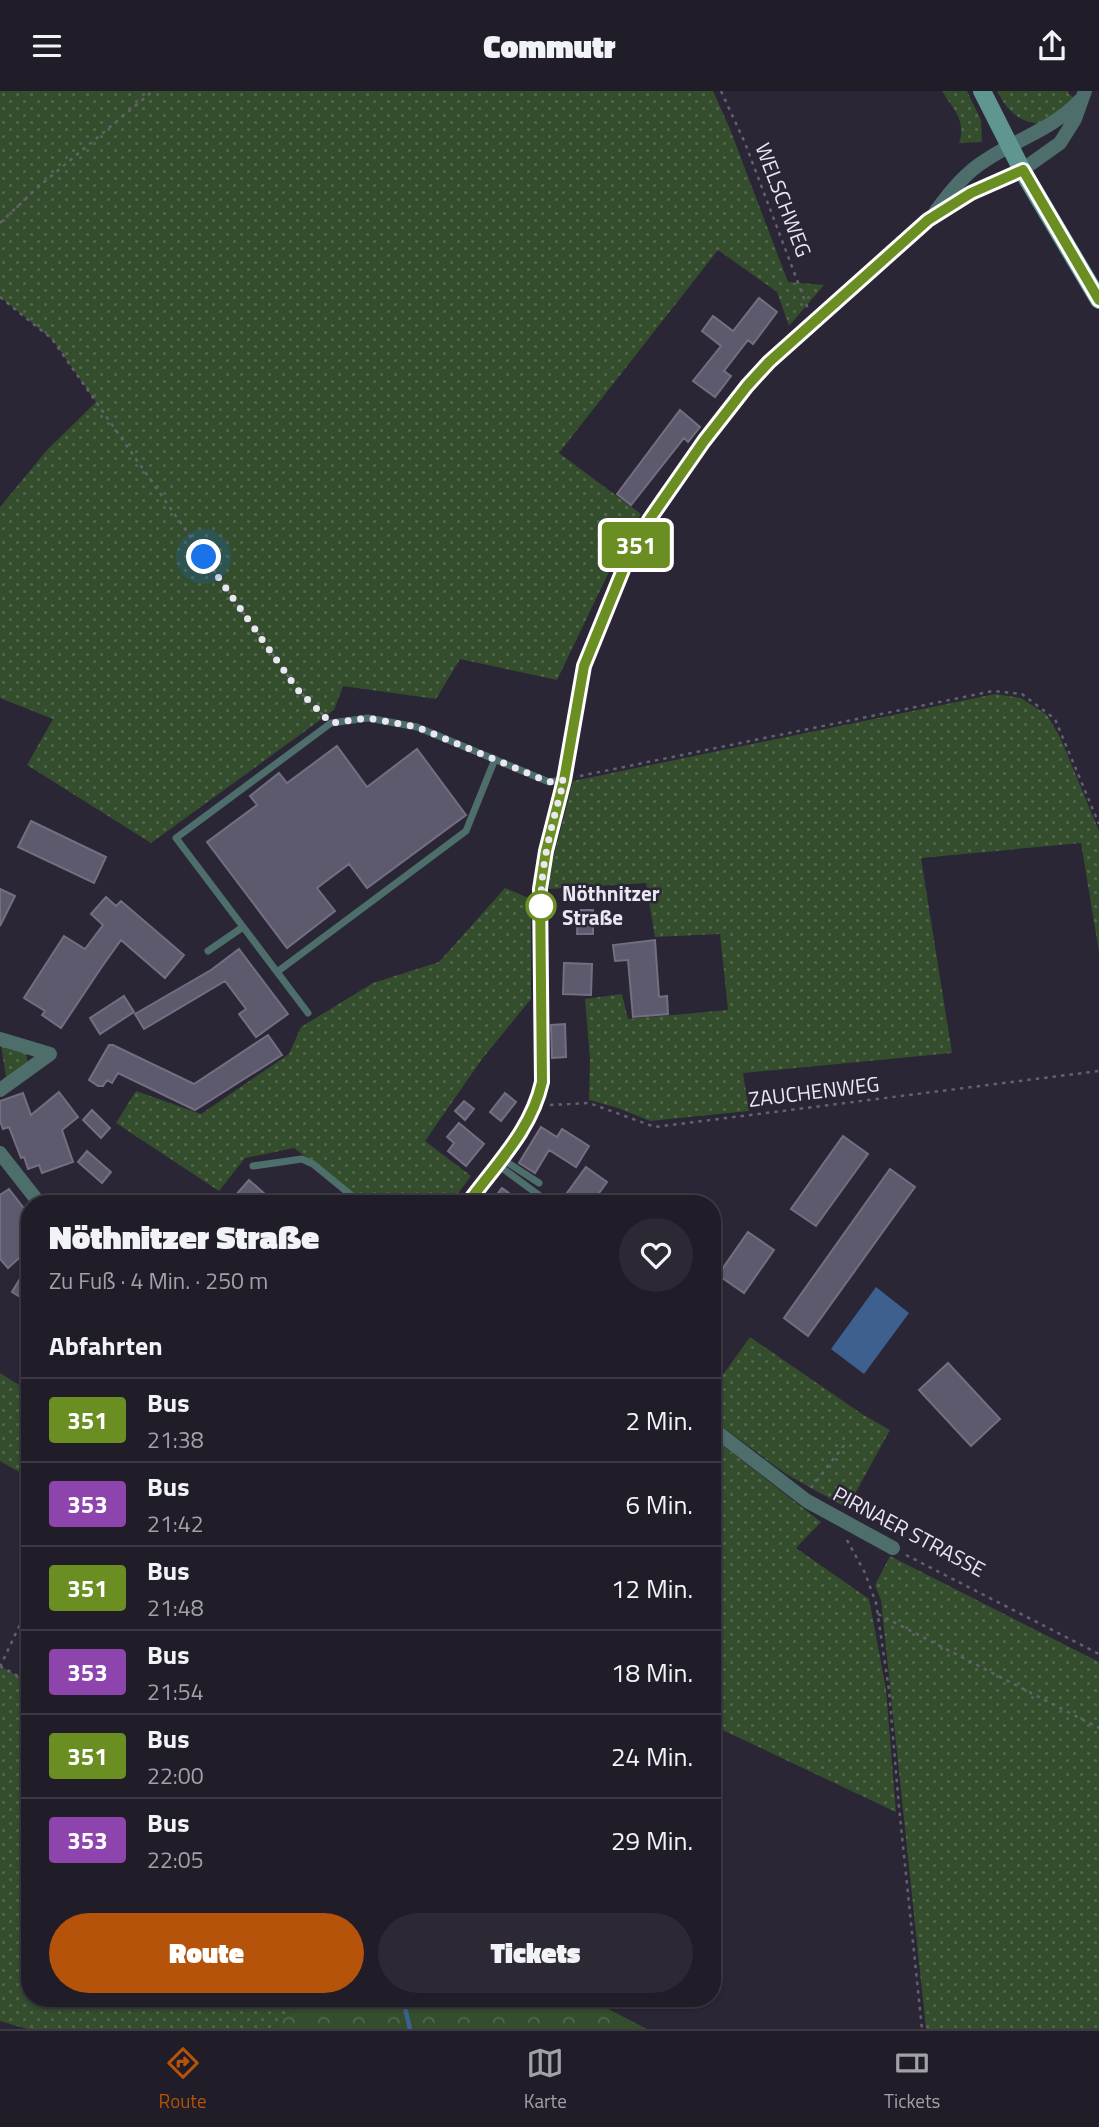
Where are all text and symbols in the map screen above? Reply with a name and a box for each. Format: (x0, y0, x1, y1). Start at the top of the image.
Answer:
text: Commutr (483, 22, 616, 70)
icon: menu (28, 27, 66, 65)
icon: share (1033, 27, 1071, 65)
street label: WELSCHWEG (747, 138, 820, 262)
line badge: 351 (596, 522, 676, 568)
text: 351 (616, 527, 656, 563)
your location (186, 539, 221, 574)
place label: Nöthnitzer Straße (562, 877, 660, 933)
marker: Nöthnitzer Straße (526, 891, 556, 921)
street label: ZAUCHENWEG (747, 1067, 881, 1115)
text: Nöthnitzer Straße (49, 1212, 319, 1262)
button: heart (619, 1218, 693, 1292)
text: Zu Fuß · 4 Min. · 250 m (49, 1263, 268, 1298)
text: Abfahrten (49, 1326, 163, 1365)
text: Bus (147, 1383, 189, 1422)
text: 2 Min. (626, 1401, 693, 1440)
text: 351 (67, 1402, 108, 1438)
text: 21:38 (147, 1422, 204, 1457)
text: Bus (147, 1467, 189, 1506)
street label: PIRNAER STRASSE (828, 1477, 991, 1585)
text: 6 Min. (626, 1485, 693, 1524)
text: 353 (67, 1486, 108, 1522)
text: 21:42 (147, 1506, 204, 1541)
text: Bus (147, 1551, 189, 1590)
text: 12 Min. (611, 1569, 693, 1608)
text: 351 (67, 1570, 108, 1606)
text: 21:48 (147, 1590, 204, 1625)
text: Bus (147, 1635, 189, 1674)
text: 18 Min. (611, 1653, 693, 1692)
text: 353 (67, 1654, 108, 1690)
text: 21:54 (147, 1674, 204, 1709)
text: Bus (147, 1719, 189, 1758)
text: 24 Min. (611, 1737, 693, 1776)
text: 351 (67, 1738, 108, 1774)
text: 22:00 (147, 1758, 204, 1793)
text: Bus (147, 1803, 189, 1842)
text: 29 Min. (611, 1821, 693, 1860)
text: 353 (67, 1822, 108, 1858)
text: 22:05 (147, 1842, 204, 1877)
button: Route (49, 1913, 364, 1993)
button: Tickets (378, 1913, 693, 1993)
tab: Route (159, 2044, 207, 2115)
tab: Karte (524, 2044, 567, 2115)
tab: Tickets (884, 2044, 940, 2115)

